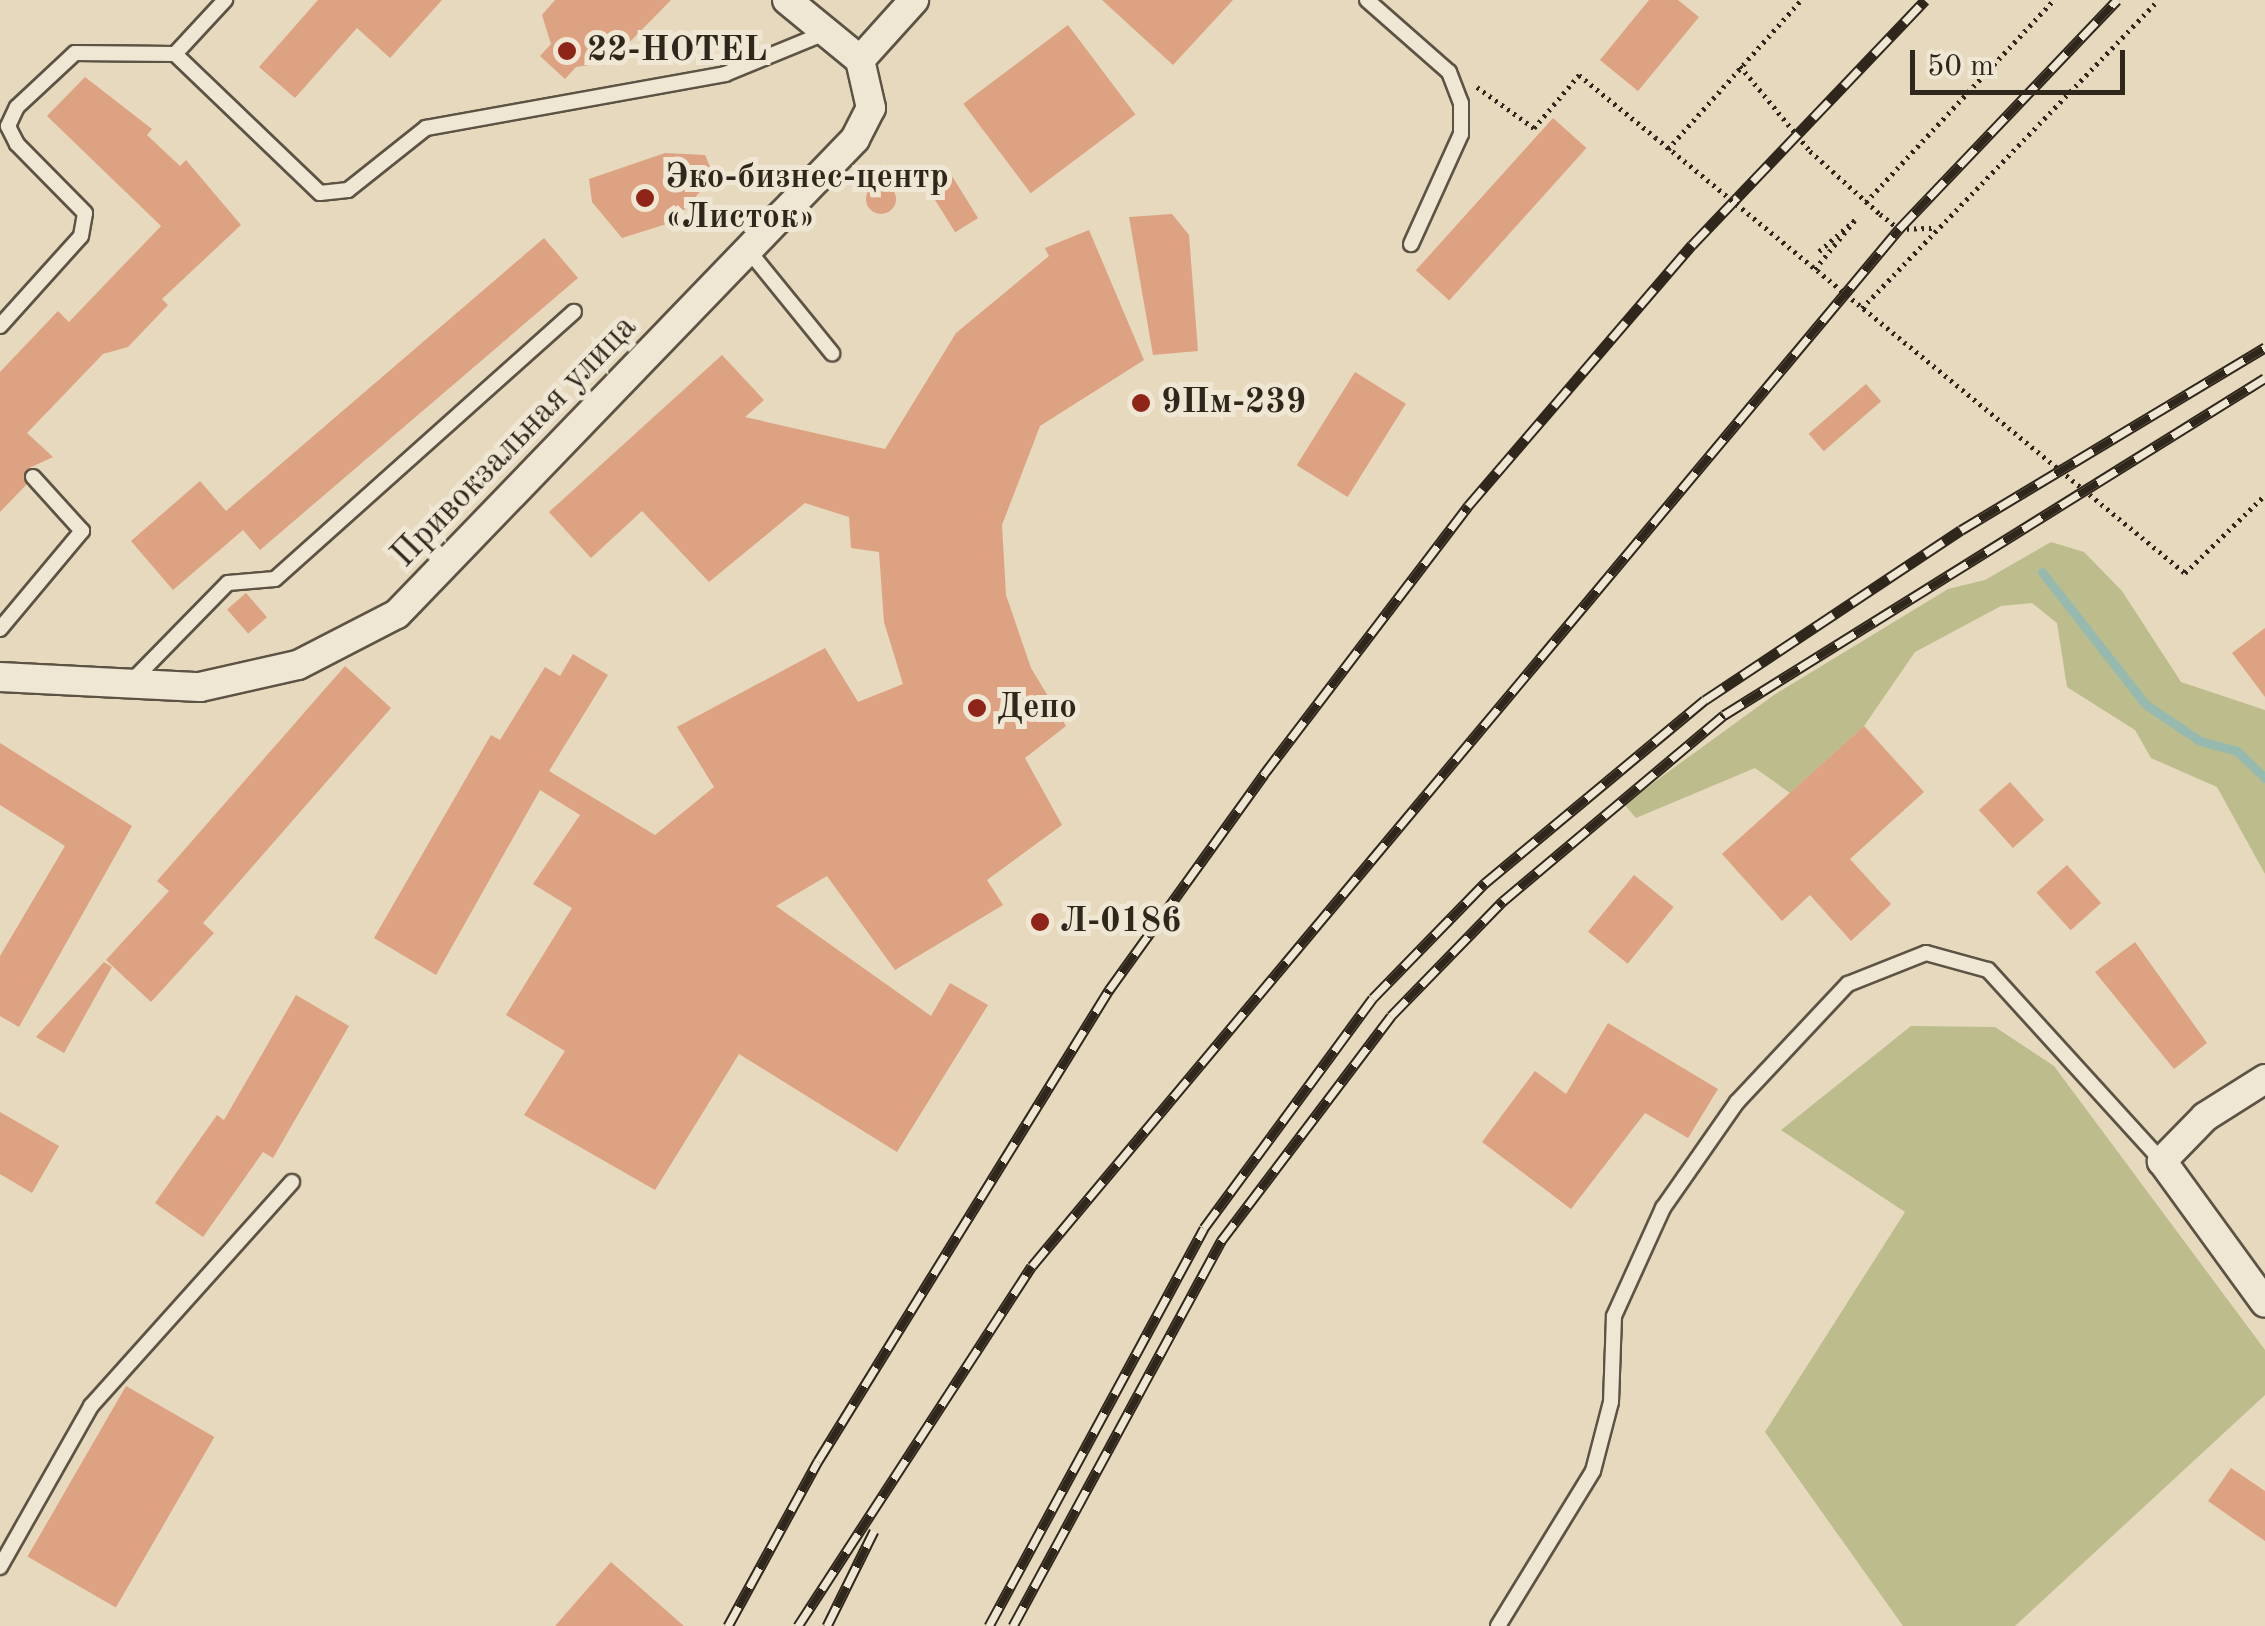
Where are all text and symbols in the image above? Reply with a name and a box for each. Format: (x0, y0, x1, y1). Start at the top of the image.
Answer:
place label: 22-HOTEL (587, 30, 767, 72)
scale bar (1915, 30, 2130, 92)
marker: 22-HOTEL (556, 40, 578, 62)
text: 50 m (1927, 52, 1994, 82)
place label: Эко-бизнес-центр «Листок» (665, 157, 949, 239)
marker: Эко-бизнес-центр «Листок» (634, 187, 656, 209)
street label: Привокзальная улица (384, 307, 646, 577)
place label: 9Пм-239 (1161, 382, 1306, 424)
marker: 9Пм-239 (1130, 392, 1152, 414)
place label: Депо (997, 687, 1077, 729)
marker: Депо (966, 697, 988, 719)
place label: Л-0186 (1060, 901, 1181, 943)
marker: Л-0186 (1029, 911, 1051, 933)

